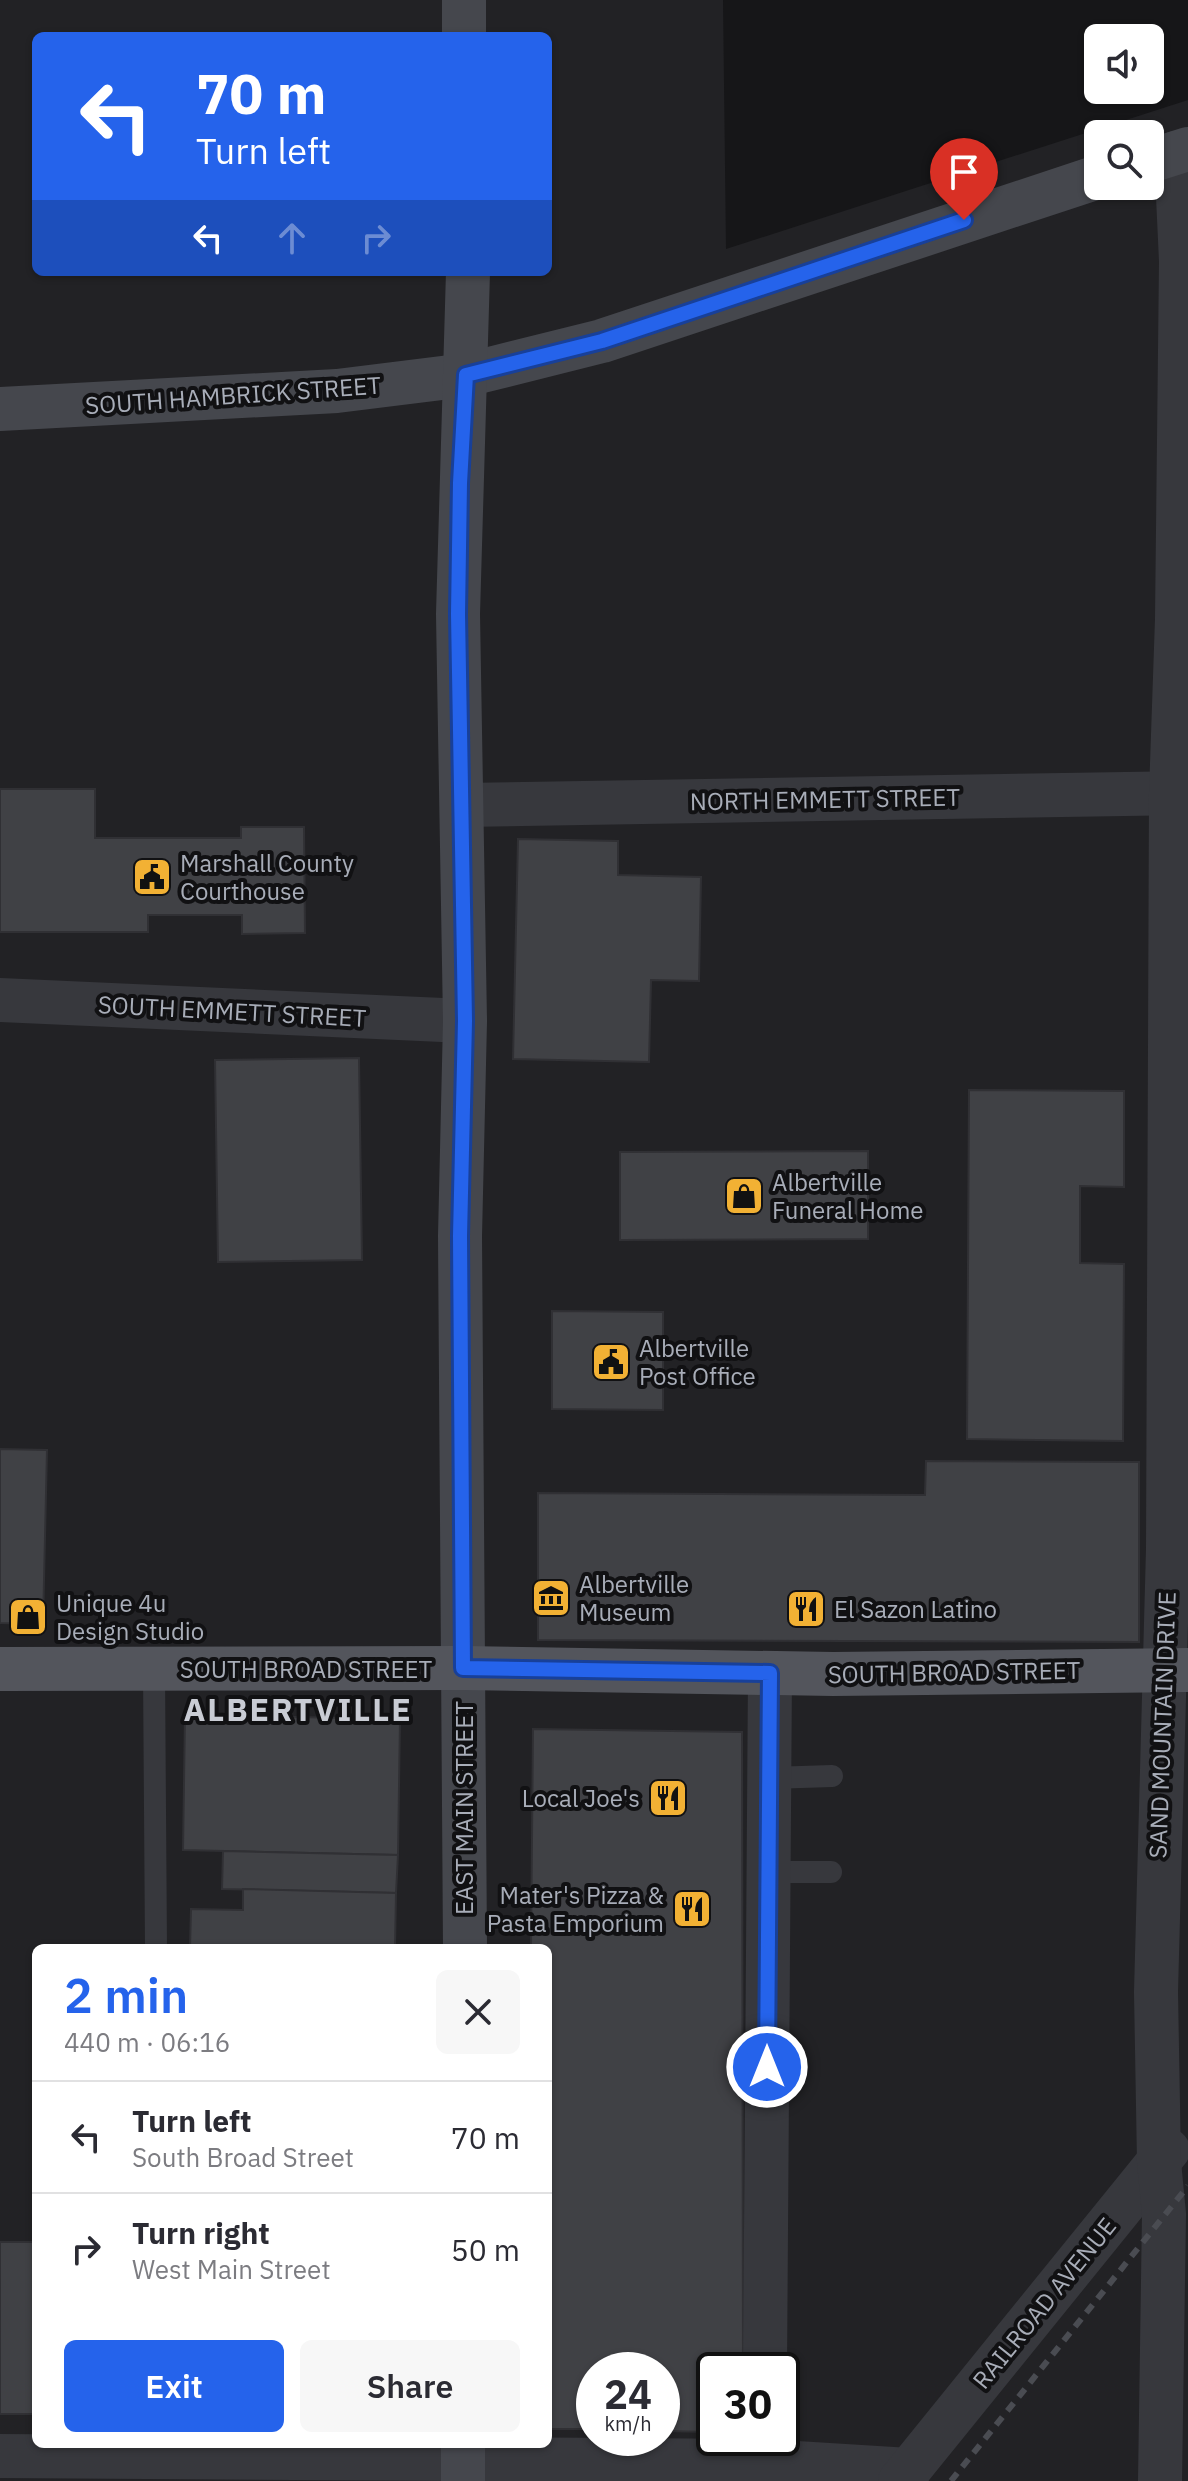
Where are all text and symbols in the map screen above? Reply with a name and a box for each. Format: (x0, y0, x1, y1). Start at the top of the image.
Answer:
map controls (1084, 24, 1164, 200)
button: sound (1084, 24, 1164, 104)
text: 70 m (196, 57, 326, 129)
icon: left (64, 64, 168, 168)
button: search (1084, 120, 1164, 200)
text: Turn left (196, 127, 331, 174)
pin (930, 138, 998, 220)
icon: arrive (942, 150, 986, 194)
icon: left (186, 216, 230, 260)
icon: ahead (270, 216, 314, 260)
icon: right (354, 216, 398, 260)
street label: SOUTH HAMBRICK STREET (84, 369, 382, 421)
street label: NORTH EMMETT STREET (690, 781, 961, 817)
place label: Marshall County Courthouse (180, 847, 354, 907)
public building icon: Marshall County Courthouse (131, 856, 173, 898)
street label: SOUTH EMMETT STREET (97, 988, 367, 1034)
place label: Albertville Funeral Home (772, 1166, 924, 1226)
shop icon: Albertville Funeral Home (723, 1175, 765, 1217)
place label: Albertville Post Office (639, 1332, 756, 1392)
public building icon: Albertville Post Office (590, 1341, 632, 1383)
place label: Albertville Museum (579, 1568, 689, 1628)
museum icon: Albertville Museum (530, 1577, 572, 1619)
place label: Unique 4u Design Studio (56, 1587, 204, 1647)
restaurant icon: El Sazon Latino (785, 1588, 827, 1630)
street label: SAND MOUNTAIN DRIVE (1141, 1591, 1183, 1859)
place label: El Sazon Latino (834, 1593, 997, 1625)
shop icon: Unique 4u Design Studio (7, 1596, 49, 1638)
street label: SOUTH BROAD STREET (180, 1653, 433, 1685)
street label: SOUTH BROAD STREET (827, 1654, 1081, 1690)
district label: ALBERTVILLE (183, 1688, 413, 1730)
street label: EAST MAIN STREET (448, 1701, 480, 1915)
restaurant icon: Local Joe's (647, 1777, 689, 1819)
place label: Local Joe's (522, 1782, 640, 1814)
place label: Mater's Pizza & Pasta Emporium (487, 1879, 664, 1939)
restaurant icon: Mater's Pizza & Pasta Emporium (671, 1888, 713, 1930)
text: 2 min (64, 1964, 188, 2026)
button: close (436, 1970, 520, 2054)
text: 440 m · 06:16 (64, 2025, 230, 2059)
position arrow (725, 2025, 809, 2109)
text: Turn left (132, 2101, 251, 2140)
icon: left (64, 2115, 108, 2159)
text: 70 m (451, 2118, 520, 2157)
text: South Broad Street (132, 2140, 354, 2174)
street label: RAILROAD AVENUE (965, 2211, 1123, 2395)
text: Turn right (132, 2213, 270, 2252)
icon: right (64, 2227, 108, 2271)
text: 50 m (451, 2230, 520, 2269)
text: West Main Street (132, 2252, 331, 2286)
button: Exit (64, 2340, 284, 2432)
button: Share (300, 2340, 520, 2432)
speed limit sign: 30 (696, 2352, 800, 2456)
text: 24 (604, 2368, 652, 2420)
text: km/h (604, 2410, 652, 2437)

